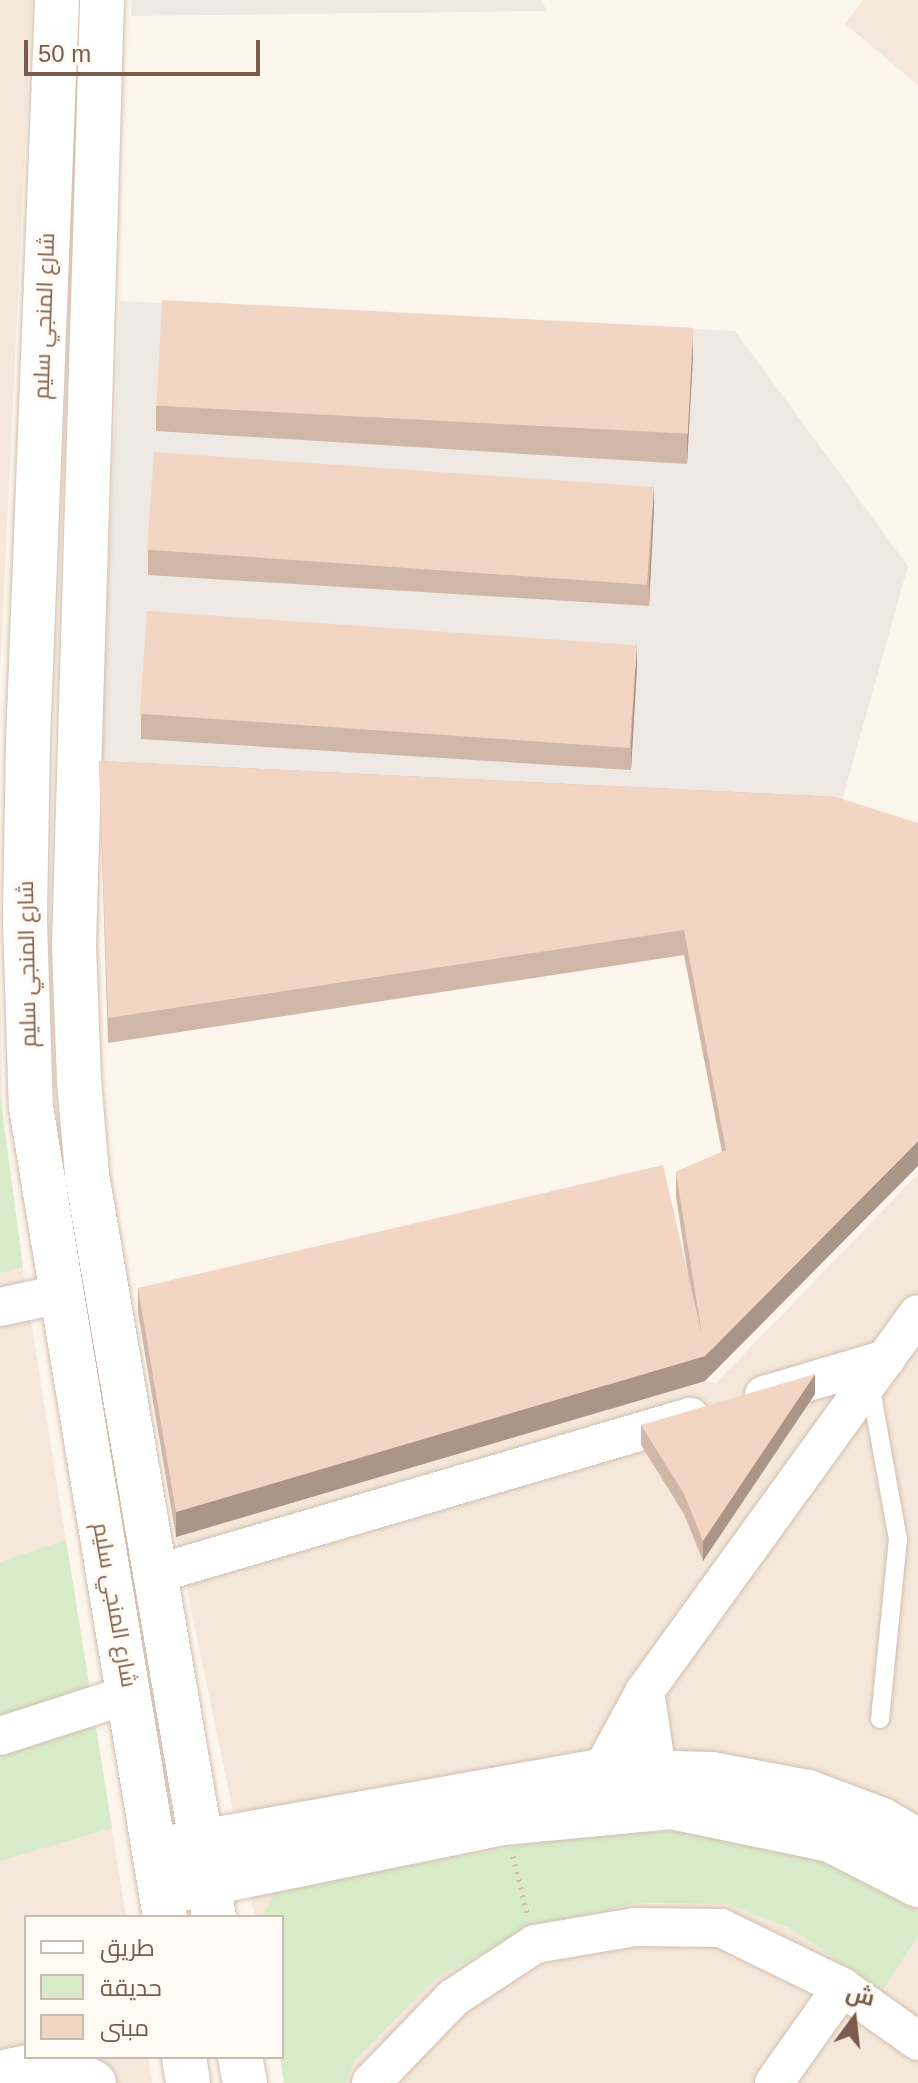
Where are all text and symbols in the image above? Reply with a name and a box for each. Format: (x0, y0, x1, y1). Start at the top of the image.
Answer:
scale bar (28, 24, 264, 74)
text: 50 m (38, 40, 91, 67)
street label: شارع المنجي سليم (28, 232, 60, 400)
street label: شارع المنجي سليم (12, 880, 42, 1048)
street label: شارع المنجي سليم (88, 1521, 142, 1689)
legend (24, 1915, 284, 2059)
text: طريق (100, 1934, 155, 1961)
text: حديقة (100, 1974, 162, 2001)
north arrow (814, 1979, 894, 2059)
text: ش (843, 1980, 877, 2011)
text: مبنى (100, 2014, 149, 2041)

